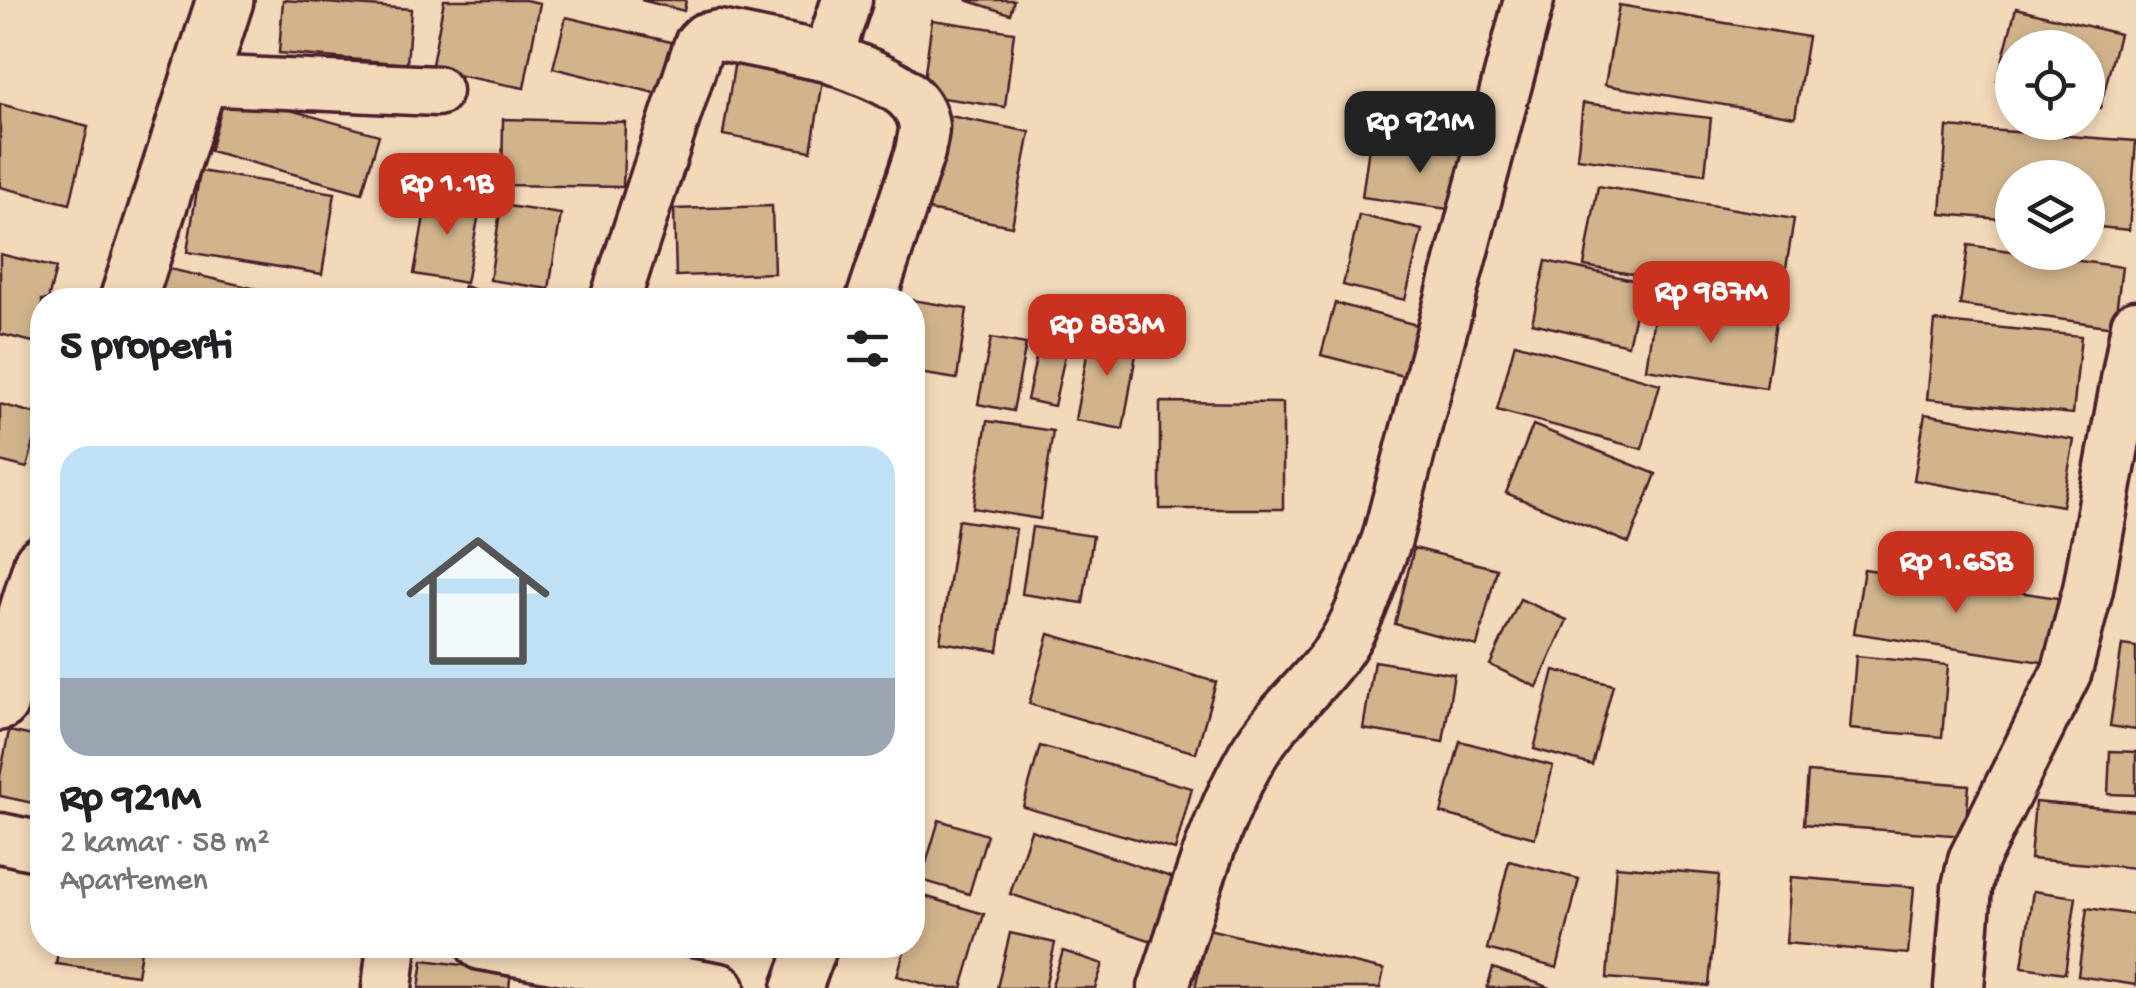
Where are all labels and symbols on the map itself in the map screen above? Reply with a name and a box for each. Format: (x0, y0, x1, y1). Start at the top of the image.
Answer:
pin: Rp 921M (1328, 91, 1512, 176)
pin: Rp 1.1B (355, 153, 539, 238)
pin: Rp 987M (1619, 261, 1803, 346)
pin: Rp 883M (1015, 294, 1199, 379)
pin: Rp 1.65B (1853, 531, 2059, 616)

